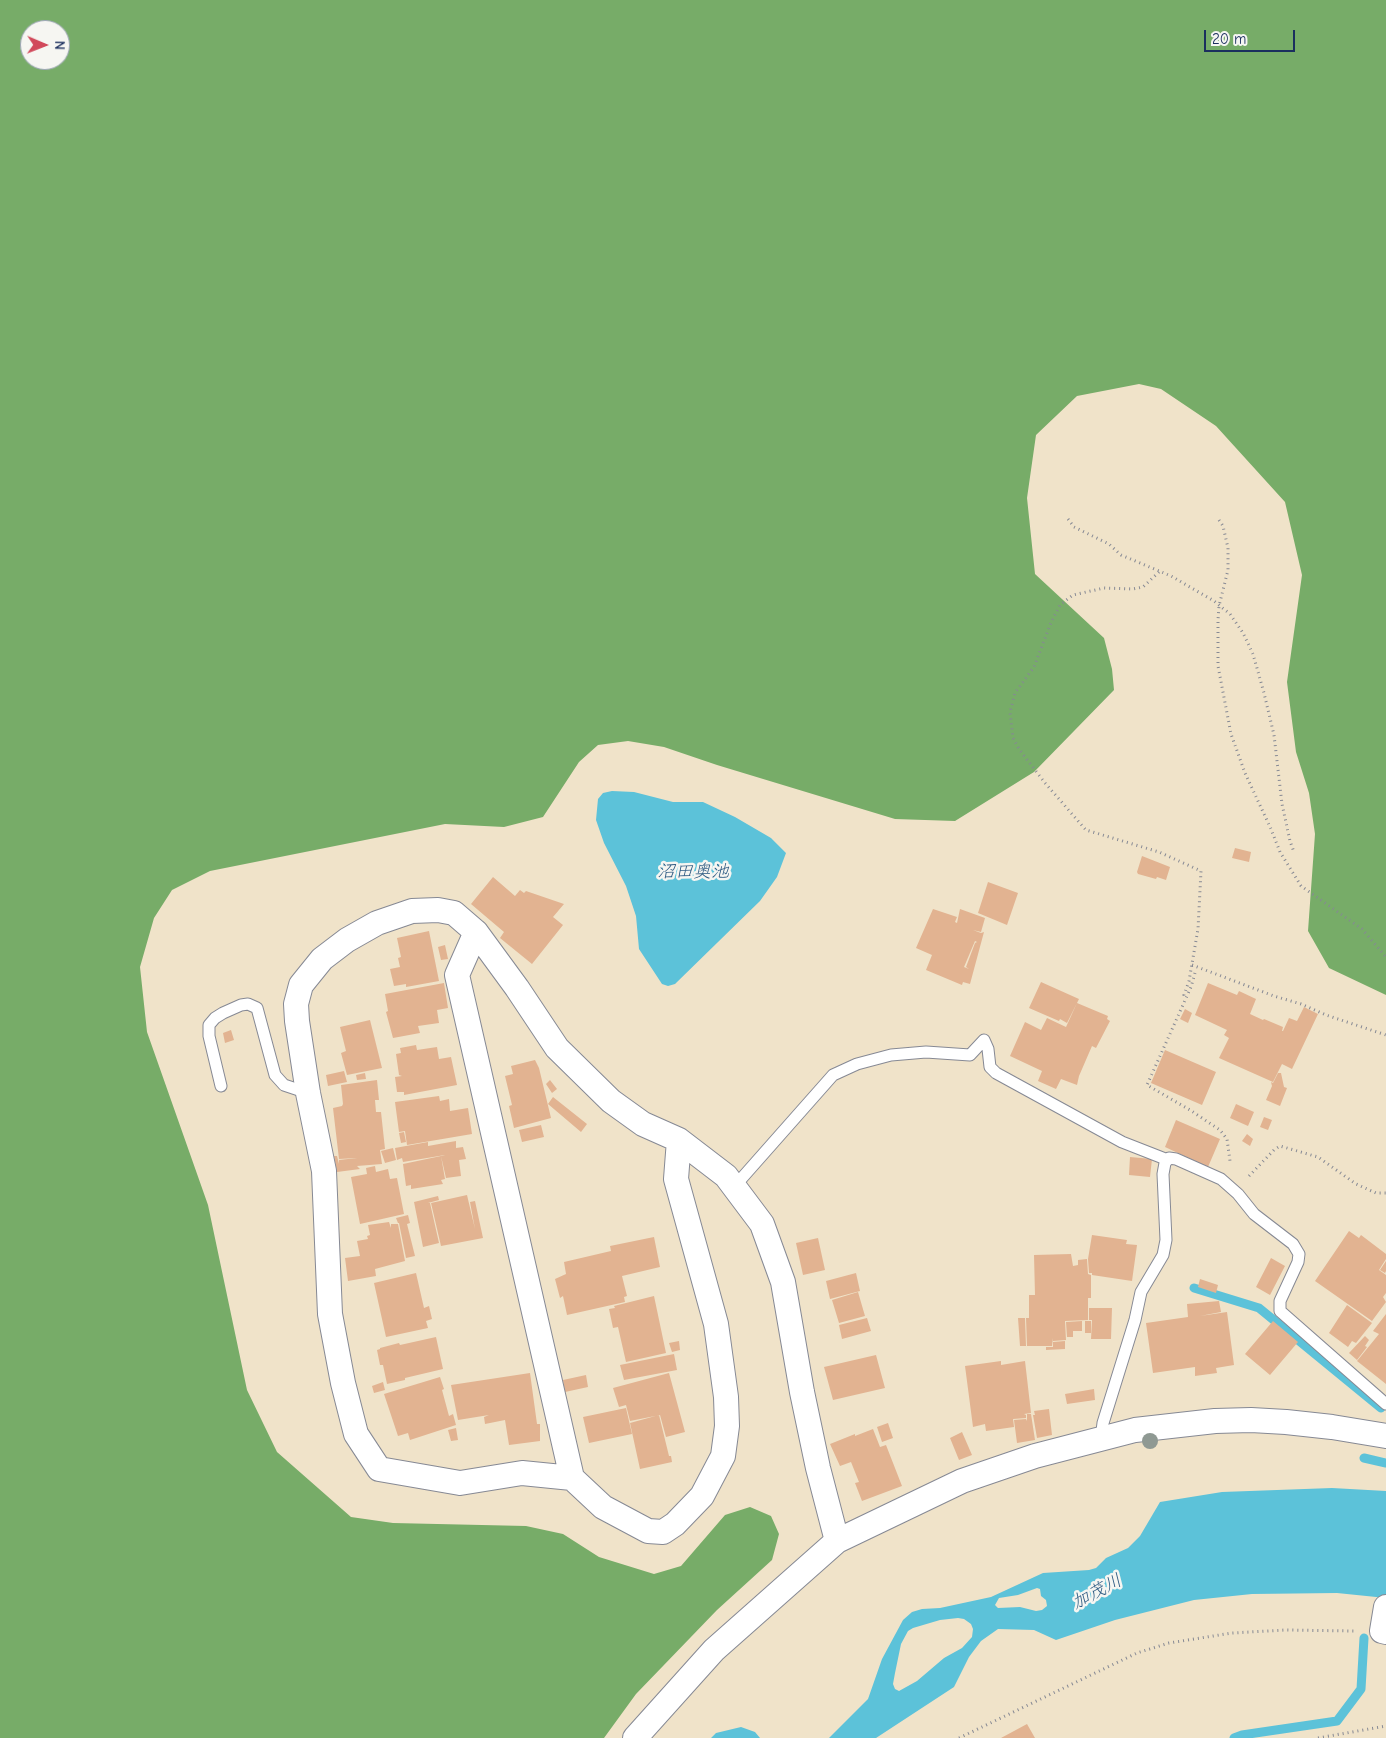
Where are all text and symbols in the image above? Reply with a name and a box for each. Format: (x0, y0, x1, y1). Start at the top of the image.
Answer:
north arrow (20, 20, 70, 70)
scale bar (1206, 20, 1297, 52)
text: 20 m (1212, 30, 1246, 48)
text: N (51, 41, 68, 50)
water label: 沼田奥池 (657, 861, 729, 883)
water label: 加茂川 (1068, 1570, 1126, 1614)

